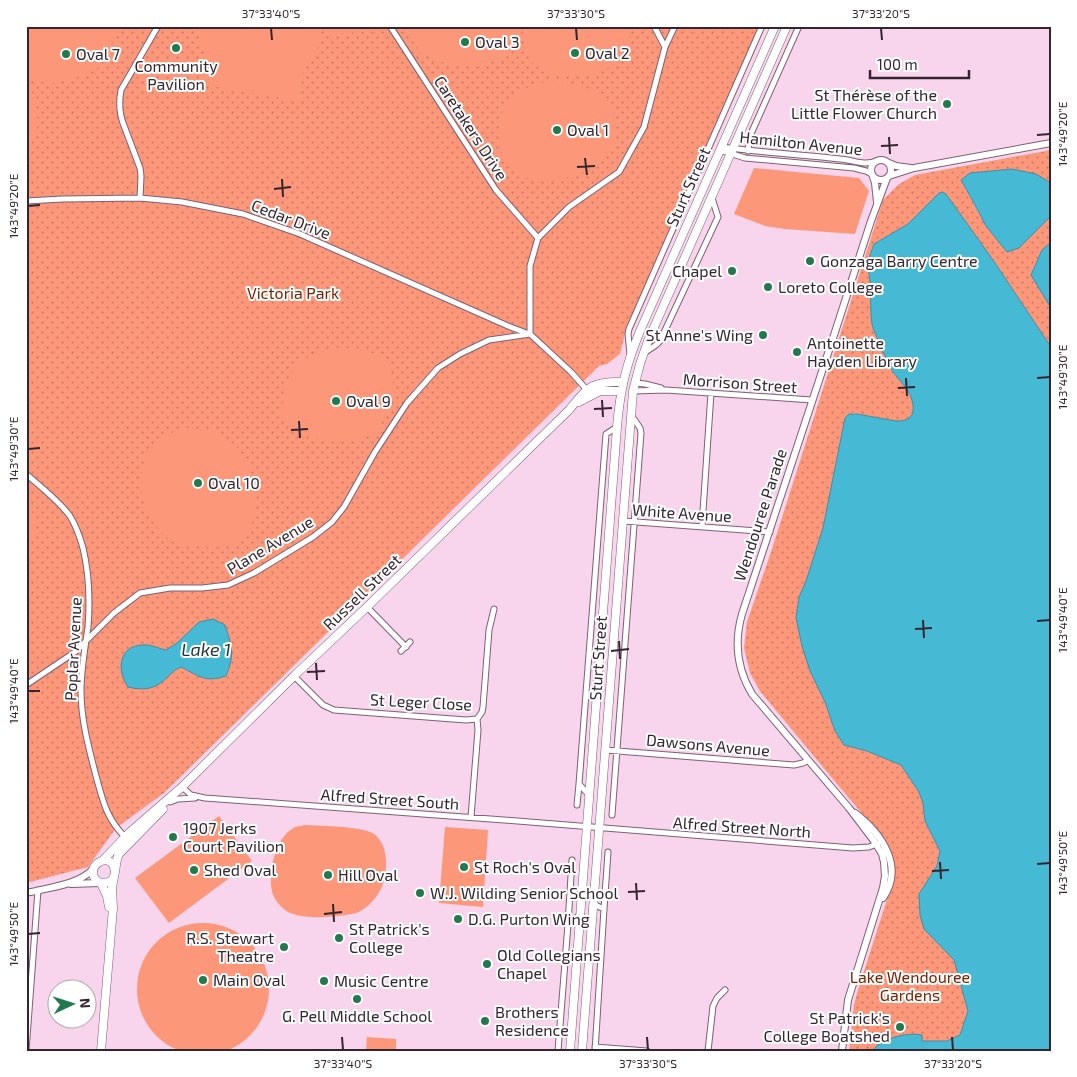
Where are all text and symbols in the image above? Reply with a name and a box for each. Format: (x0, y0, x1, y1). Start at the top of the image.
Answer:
text: 37°33'40"S (242, 6, 300, 20)
text: 37°33'30"S (547, 6, 605, 20)
text: 37°33'20"S (852, 6, 910, 20)
place label: Oval 3 (475, 32, 520, 51)
marker: Oval 3 (459, 36, 471, 48)
marker: Community Pavilion (170, 42, 182, 54)
place label: Oval 2 (585, 43, 630, 62)
place label: Oval 7 (76, 44, 120, 63)
marker: Oval 2 (569, 47, 581, 59)
marker: Oval 7 (60, 48, 72, 60)
scale bar (870, 48, 968, 80)
text: 100 m (877, 55, 918, 73)
place label: Community Pavilion (134, 56, 218, 93)
street label: Caretakers Drive (431, 72, 512, 183)
place label: St Thérèse of the Little Flower Church (791, 85, 937, 122)
marker: St Thérèse of the Little Flower Church (941, 98, 953, 110)
text: 143°49'20"E (1055, 101, 1069, 166)
place label: Oval 1 (567, 120, 609, 139)
marker: Oval 1 (551, 124, 563, 136)
street label: Hamilton Avenue (739, 127, 863, 158)
street label: Sturt Street (662, 144, 713, 229)
text: 143°49'20"E (6, 173, 20, 238)
street label: Cedar Drive (249, 195, 333, 242)
place label: Gonzaga Barry Centre (820, 251, 978, 270)
marker: Gonzaga Barry Centre (804, 255, 816, 267)
place label: Chapel (672, 261, 722, 280)
marker: Chapel (726, 265, 738, 277)
place label: Loreto College (778, 277, 883, 296)
marker: Loreto College (762, 281, 774, 293)
park label: Victoria Park (247, 283, 339, 302)
place label: St Anne's Wing (646, 325, 753, 344)
marker: St Anne's Wing (757, 329, 769, 341)
place label: Antoinette Hayden Library (807, 333, 917, 370)
text: 143°49'30"E (1055, 344, 1069, 409)
marker: Antoinette Hayden Library (791, 346, 803, 358)
street label: Morrison Street (682, 369, 798, 396)
place label: Oval 9 (346, 391, 391, 410)
marker: Oval 9 (330, 395, 342, 407)
text: 143°49'30"E (6, 416, 20, 481)
street label: Wendouree Parade (729, 446, 790, 584)
place label: Oval 10 (208, 473, 260, 492)
marker: Oval 10 (192, 477, 204, 489)
street label: White Avenue (632, 500, 733, 525)
street label: Plane Avenue (223, 511, 316, 578)
street label: Russell Street (319, 550, 405, 634)
text: 143°49'40"E (1055, 587, 1069, 653)
street label: Poplar Avenue (60, 596, 85, 701)
street label: Sturt Street (585, 615, 610, 701)
water label: Lake 1 (181, 638, 231, 660)
text: 143°49'40"E (6, 658, 20, 724)
street label: St Leger Close (370, 689, 473, 714)
street label: Dawsons Avenue (645, 730, 771, 759)
street label: Alfred Street South (320, 784, 460, 813)
street label: Alfred Street North (672, 812, 812, 841)
place label: 1907 Jerks Court Pavilion (183, 818, 284, 855)
text: 143°49'50"E (1055, 830, 1069, 895)
marker: 1907 Jerks Court Pavilion (167, 831, 179, 843)
place label: St Roch's Oval (474, 857, 576, 876)
place label: Shed Oval (204, 860, 276, 879)
marker: St Roch's Oval (458, 861, 470, 873)
marker: Shed Oval (188, 864, 200, 876)
place label: Hill Oval (338, 865, 398, 884)
marker: Hill Oval (322, 869, 334, 881)
place label: W.J. Wilding Senior School (430, 883, 619, 902)
marker: W.J. Wilding Senior School (414, 887, 426, 899)
text: 143°49'50"E (6, 901, 20, 966)
place label: D.G. Purton Wing (468, 909, 590, 928)
marker: D.G. Purton Wing (452, 913, 464, 925)
place label: St Patrick's College (349, 919, 430, 956)
place label: R.S. Stewart Theatre (186, 928, 274, 965)
marker: St Patrick's College (333, 932, 345, 944)
marker: R.S. Stewart Theatre (278, 941, 290, 953)
place label: Old Collegians Chapel (497, 945, 601, 982)
marker: Old Collegians Chapel (481, 958, 493, 970)
park label: Lake Wendouree Gardens (850, 967, 970, 1004)
place label: Main Oval (213, 970, 286, 989)
place label: Music Centre (334, 971, 429, 990)
marker: Main Oval (197, 974, 209, 986)
marker: Music Centre (318, 975, 330, 987)
north arrow (48, 980, 98, 1030)
marker: G. Pell Middle School (351, 993, 363, 1005)
text: N (77, 997, 94, 1009)
place label: Brothers Residence (495, 1002, 569, 1039)
place label: G. Pell Middle School (282, 1006, 432, 1025)
place label: St Patrick's College Boatshed (764, 1008, 890, 1045)
marker: Brothers Residence (479, 1015, 491, 1027)
marker: St Patrick's College Boatshed (894, 1021, 906, 1033)
text: 37°33'40"S (314, 1056, 372, 1070)
text: 37°33'30"S (619, 1056, 677, 1070)
text: 37°33'20"S (924, 1056, 982, 1070)

